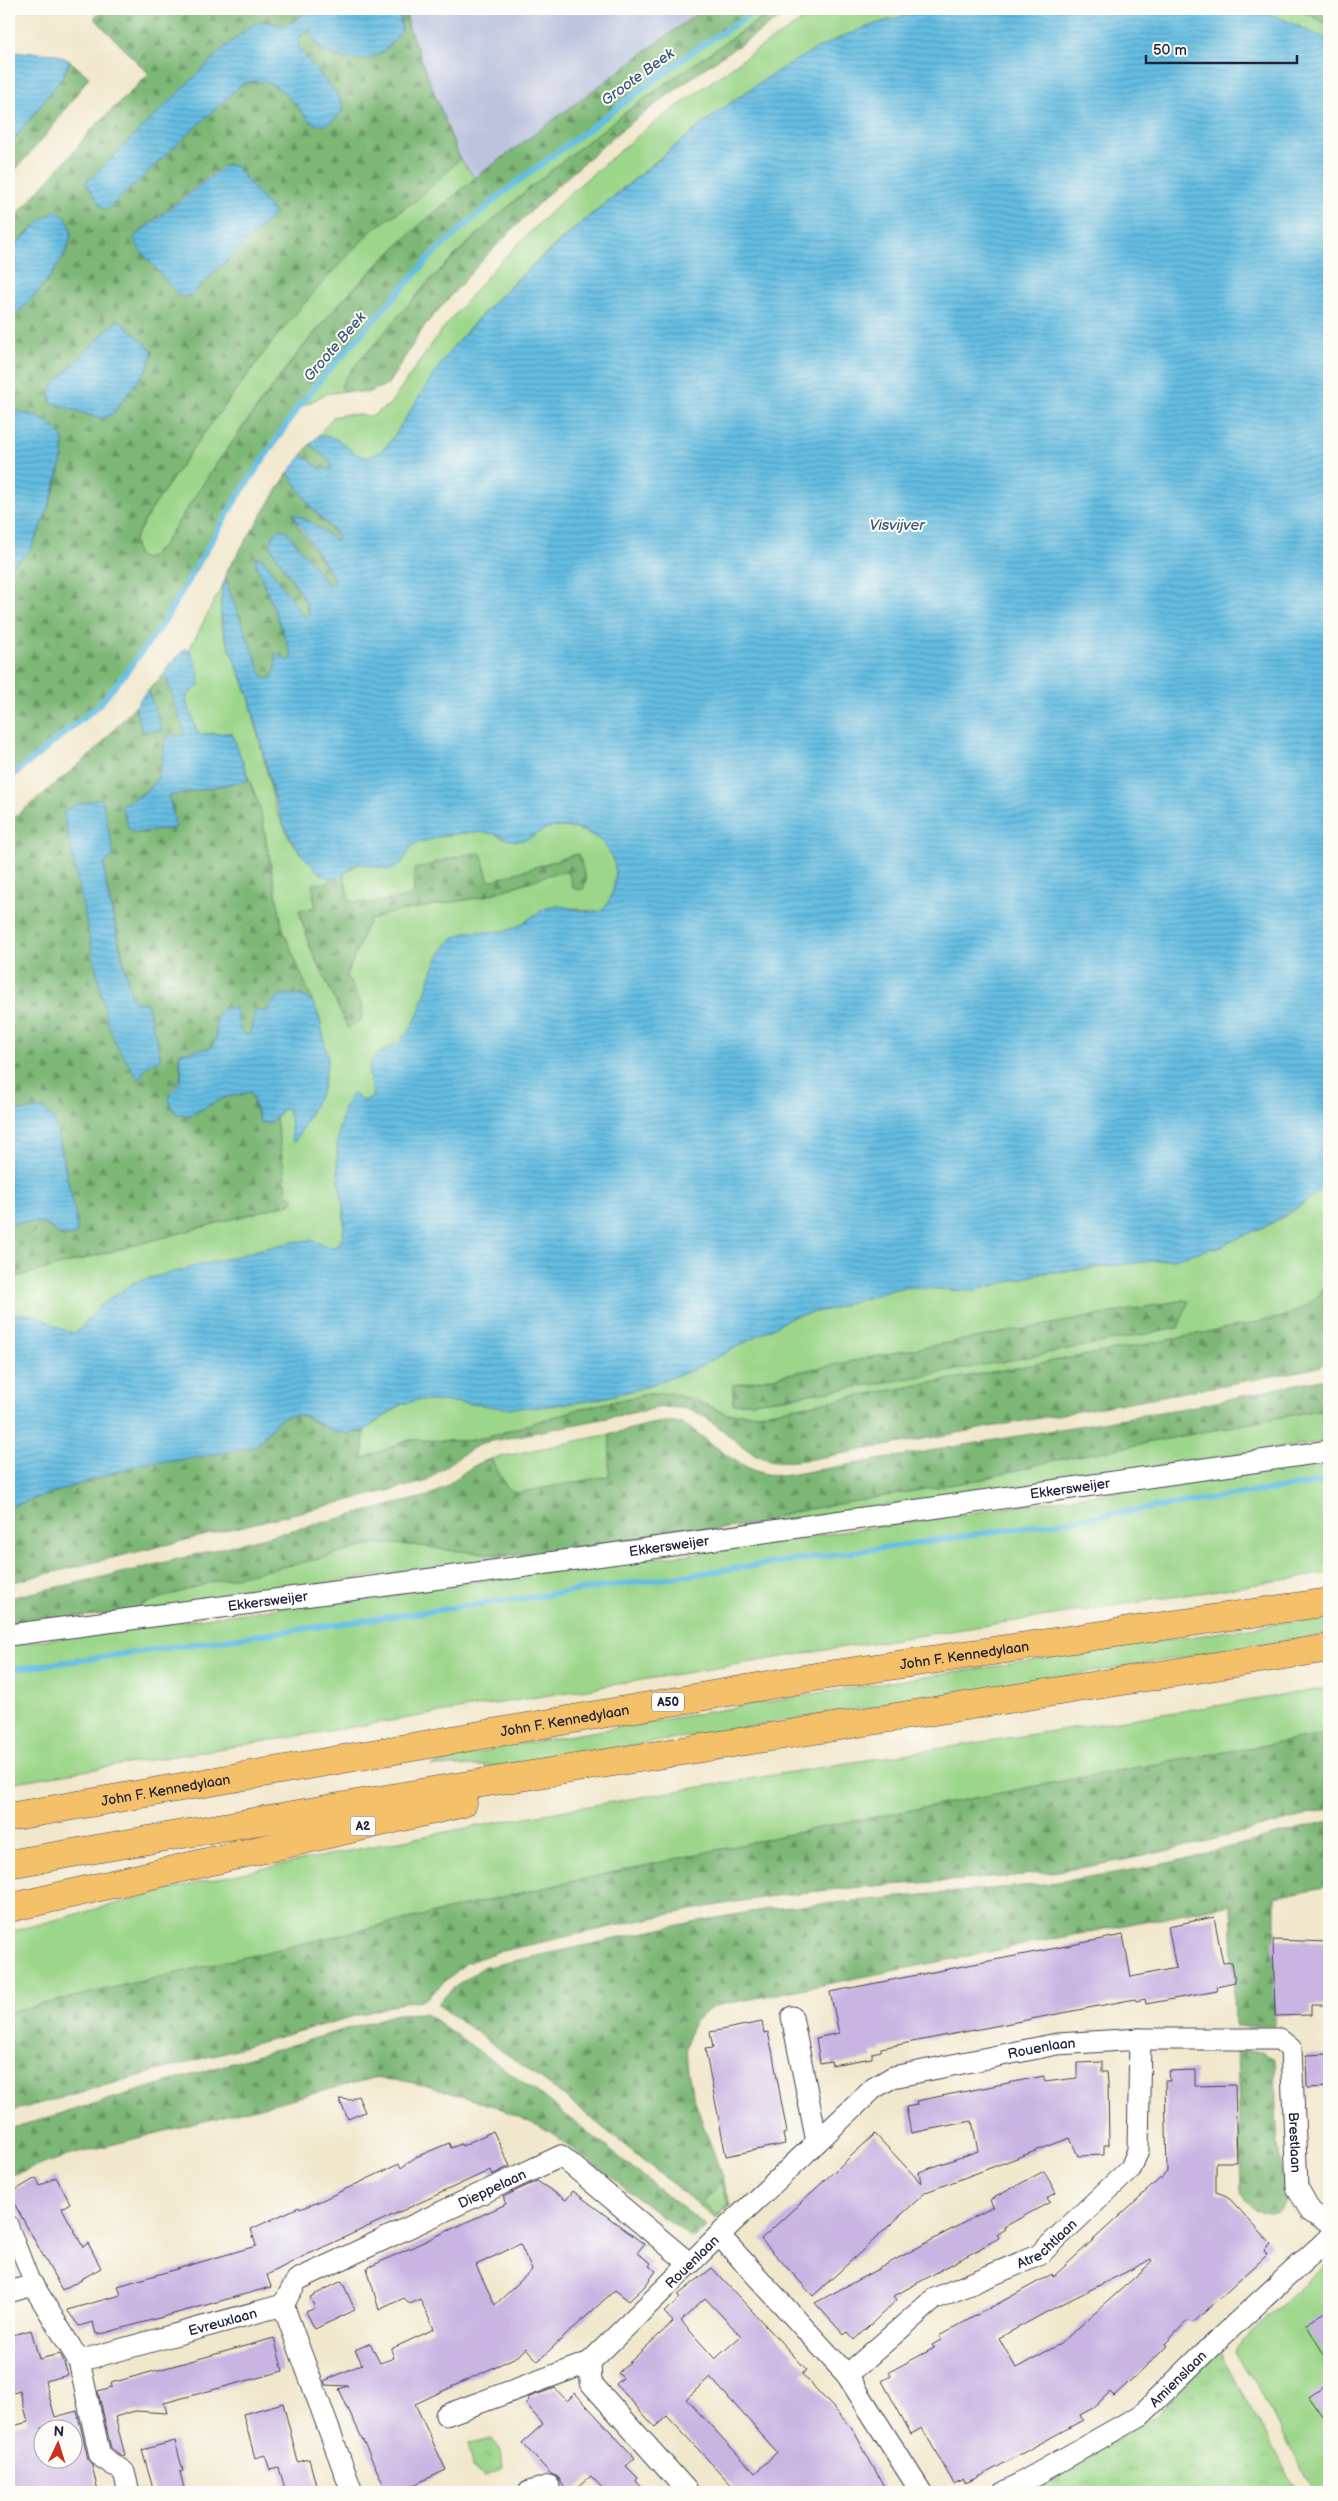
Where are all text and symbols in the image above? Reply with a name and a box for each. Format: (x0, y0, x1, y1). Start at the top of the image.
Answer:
scale bar (1146, 32, 1297, 64)
text: 50 m (1153, 41, 1187, 60)
water label: Groote Beek (598, 44, 679, 110)
water label: Groote Beek (300, 308, 371, 386)
water label: Visvijver (869, 516, 926, 535)
street label: Ekkersweijer (1029, 1474, 1112, 1502)
street label: Ekkersweijer (628, 1531, 711, 1560)
street label: Ekkersweijer (227, 1587, 310, 1614)
street label: John F. Kennedylaan (898, 1637, 1030, 1673)
road number: A50 (652, 1692, 684, 1711)
street label: John F. Kennedylaan (499, 1701, 631, 1740)
street label: John F. Kennedylaan (100, 1770, 232, 1809)
road number: A2 (350, 1816, 376, 1835)
street label: Rouenlaan (1006, 2034, 1076, 2062)
street label: Brestlaan (1285, 2112, 1305, 2173)
street label: Dieppelaan (455, 2165, 529, 2212)
street label: Atrechtlaan (1014, 2215, 1080, 2272)
street label: Rouenlaan (662, 2231, 722, 2292)
street label: Evreuxlaan (187, 2304, 259, 2339)
street label: Amienslaan (1146, 2347, 1210, 2411)
north arrow (32, 2418, 82, 2468)
text: N (53, 2423, 65, 2440)

